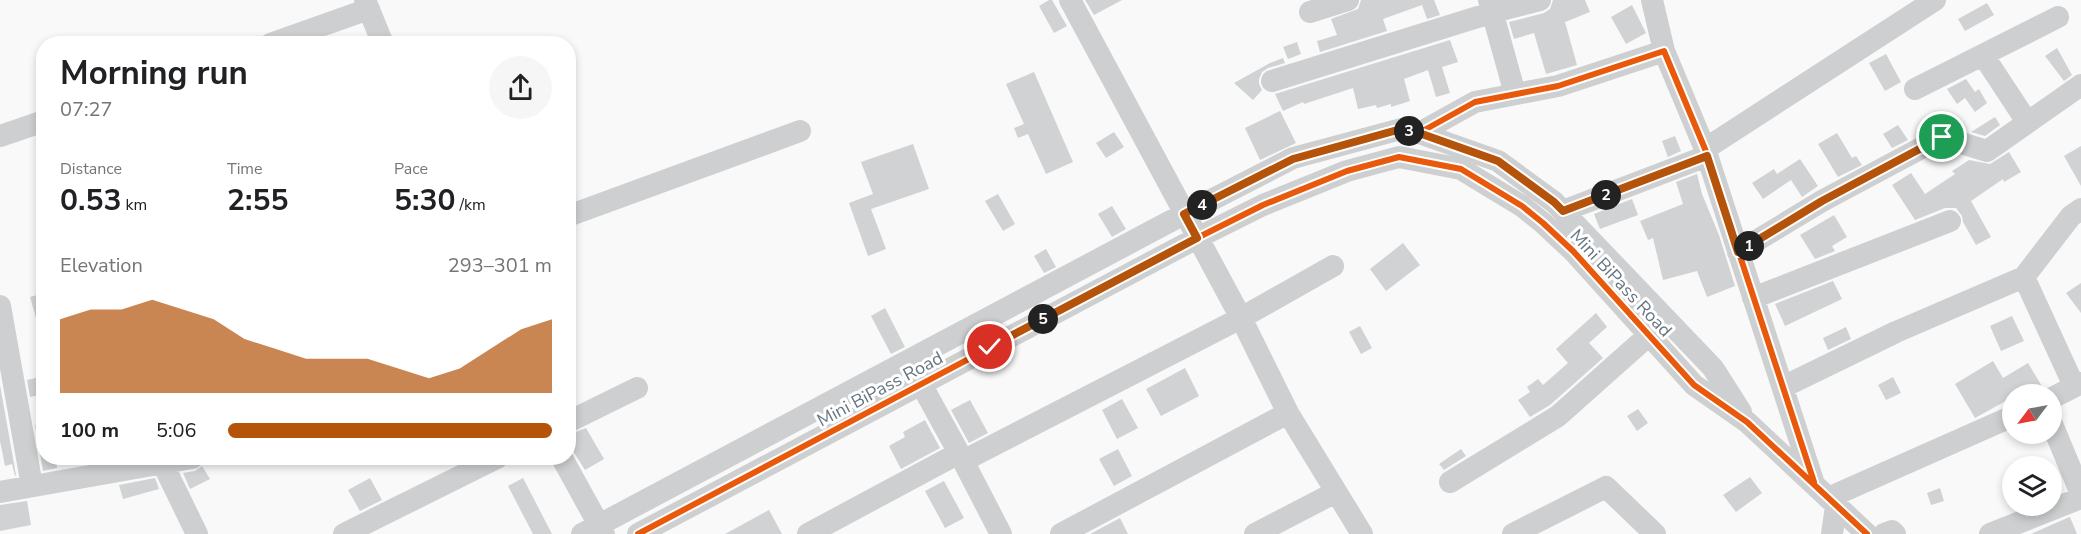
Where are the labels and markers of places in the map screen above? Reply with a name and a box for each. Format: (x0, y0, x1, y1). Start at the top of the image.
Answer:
pin (1916, 111, 1967, 162)
pin: 3 (1394, 116, 1424, 146)
pin: 2 (1591, 180, 1621, 210)
pin: 4 (1187, 190, 1217, 220)
pin: 1 (1734, 231, 1764, 261)
pin: 5 (1028, 304, 1058, 334)
pin (964, 321, 1015, 372)

